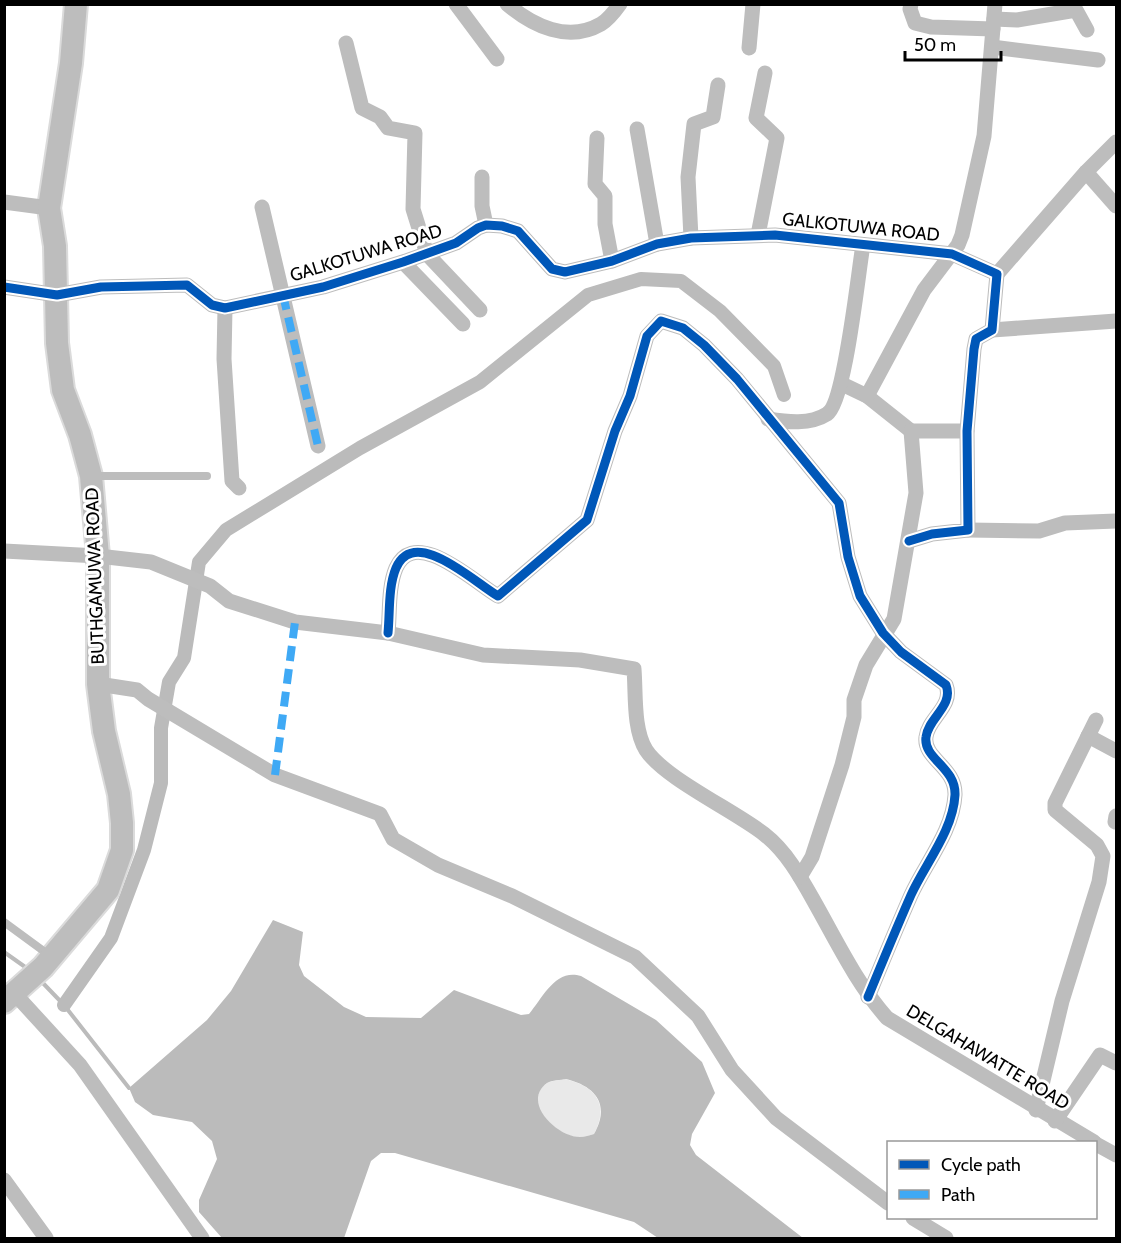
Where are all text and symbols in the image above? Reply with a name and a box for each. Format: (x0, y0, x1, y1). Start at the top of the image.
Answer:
scale bar (905, 24, 1001, 62)
text: 50 m (914, 34, 956, 56)
street label: GALKOTUWA ROAD (781, 208, 941, 246)
street label: GALKOTUWA ROAD (287, 219, 445, 287)
street label: BUTHGAMUWA ROAD (81, 487, 109, 665)
street label: DELGAHAWATTE ROAD (902, 1000, 1074, 1114)
legend (887, 1141, 1097, 1219)
text: Cycle path (941, 1154, 1021, 1176)
text: Path (941, 1184, 975, 1206)

